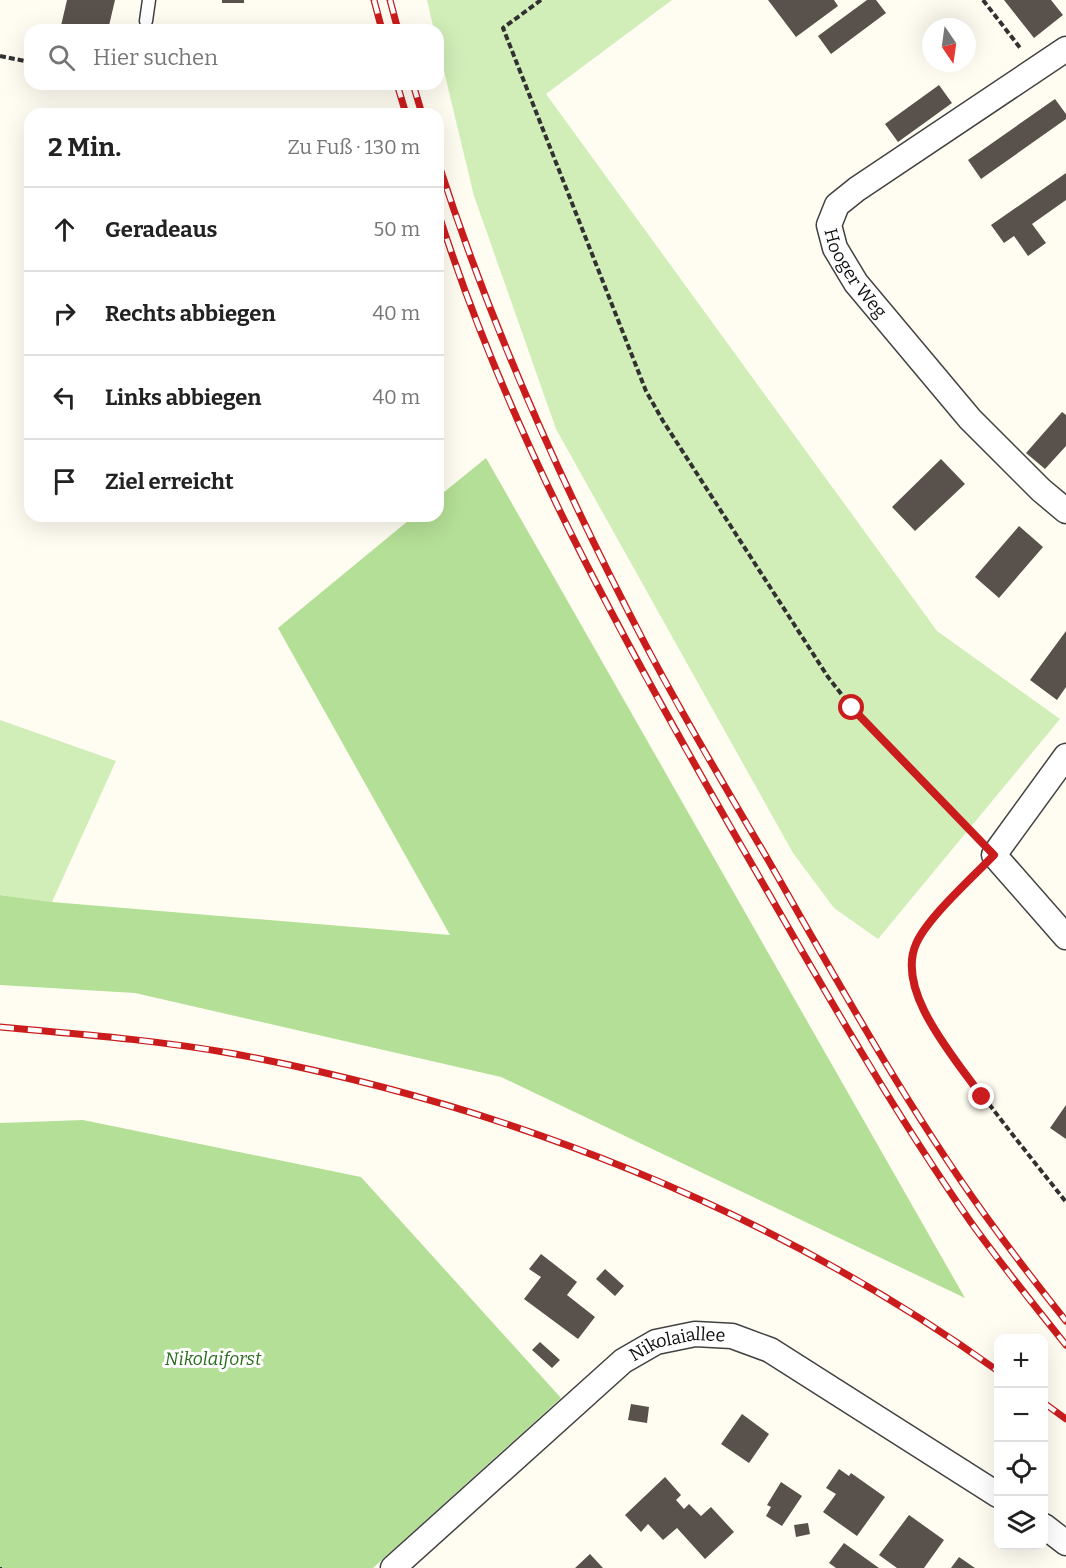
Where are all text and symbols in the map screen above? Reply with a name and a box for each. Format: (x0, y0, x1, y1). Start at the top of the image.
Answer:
north arrow (922, 18, 976, 72)
search box (24, 24, 444, 90)
icon: search (45, 41, 78, 74)
text: Hier suchen (93, 44, 218, 71)
text: 2 Min. (48, 132, 121, 163)
text: Zu Fuß · 130 m (288, 135, 420, 159)
icon: ahead (48, 213, 81, 246)
text: Geradeaus (105, 216, 217, 243)
text: 50 m (373, 217, 420, 241)
street label: Hooger Weg (819, 226, 892, 322)
icon: right (48, 297, 81, 330)
text: Rechts abbiegen (105, 300, 276, 327)
text: 40 m (372, 301, 420, 325)
icon: left (48, 381, 81, 414)
text: Links abbiegen (105, 384, 262, 411)
text: 40 m (372, 385, 420, 409)
icon: arrive (48, 465, 81, 498)
text: Ziel erreicht (105, 468, 234, 495)
route start (838, 694, 864, 720)
route end (968, 1083, 994, 1109)
street label: Nikolaiallee (625, 1323, 726, 1366)
map controls (994, 1334, 1048, 1550)
button: + (994, 1334, 1048, 1388)
park label: Nikolaiforst (165, 1348, 262, 1370)
button: − (994, 1388, 1048, 1442)
button: locate (994, 1442, 1048, 1496)
button: layers (994, 1496, 1048, 1550)

